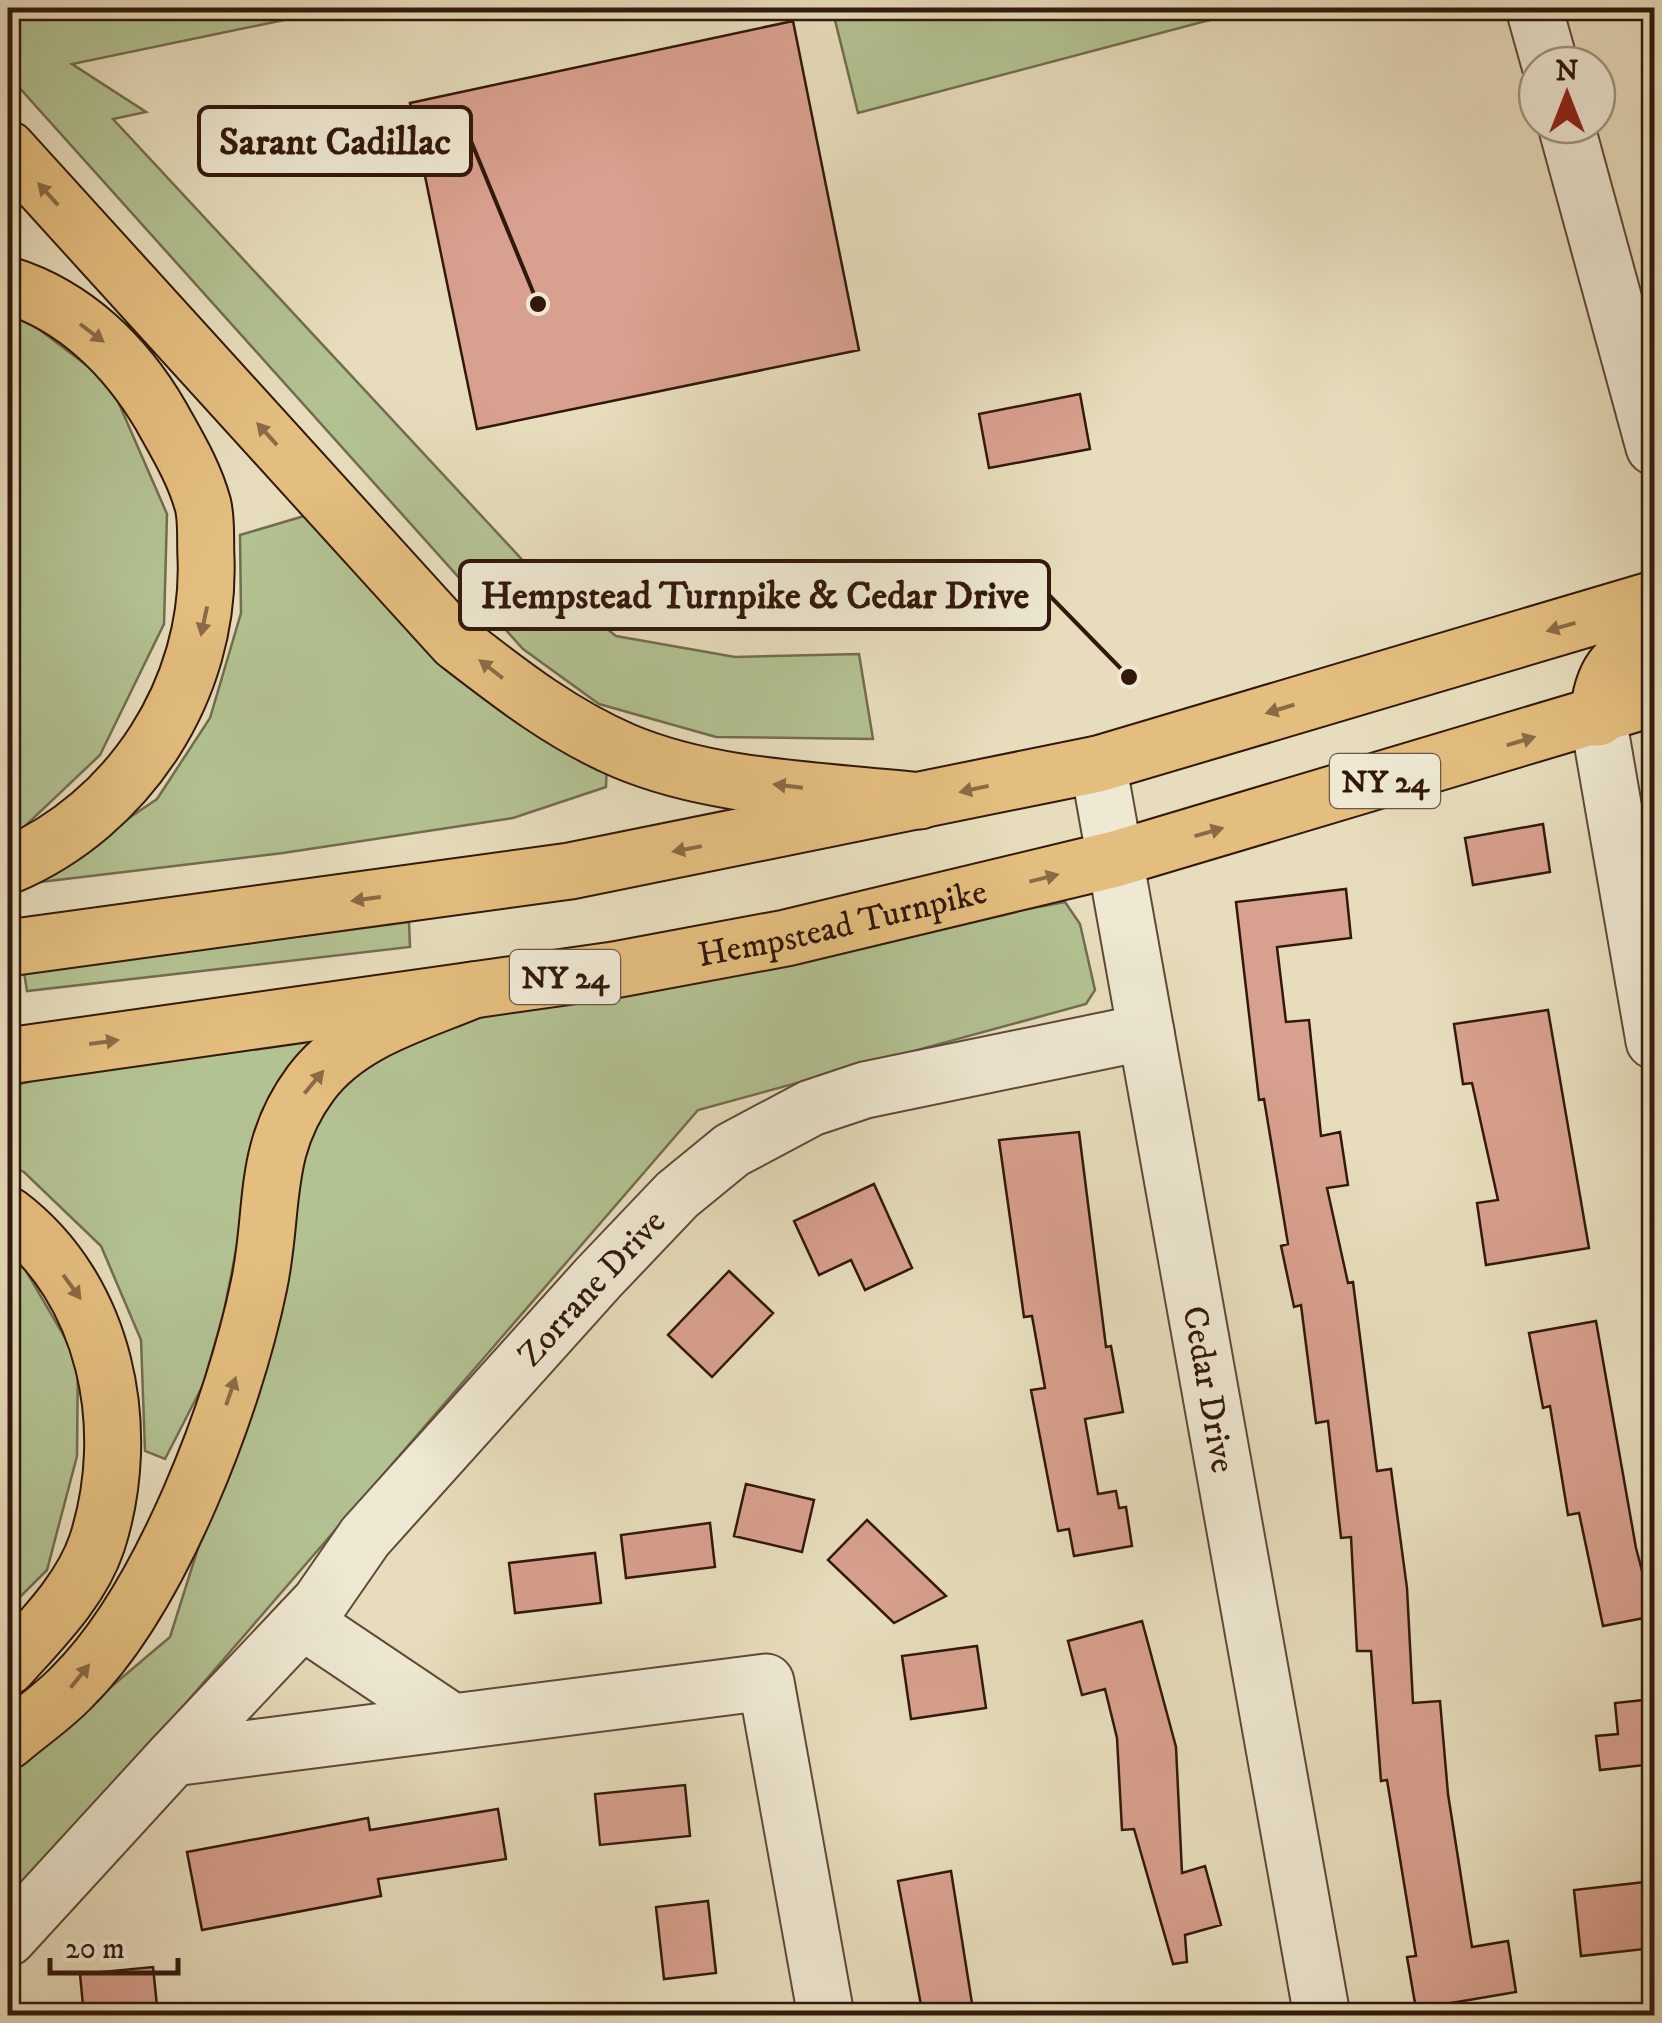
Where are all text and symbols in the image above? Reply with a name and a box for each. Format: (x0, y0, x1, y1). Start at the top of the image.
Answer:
north arrow (1517, 45, 1617, 145)
text: N (1556, 54, 1579, 89)
callout: Sarant Cadillac (199, 107, 471, 175)
text: Sarant Cadillac (219, 119, 451, 167)
one-way arrow (37, 182, 60, 206)
one-way arrow (79, 322, 105, 342)
one-way arrow (256, 422, 279, 446)
callout: Hempstead Turnpike & Cedar Drive (460, 561, 1049, 629)
text: Hempstead Turnpike & Cedar Drive (481, 573, 1030, 621)
one-way arrow (196, 606, 211, 637)
one-way arrow (1545, 620, 1576, 635)
one-way arrow (478, 659, 504, 680)
one-way arrow (1264, 702, 1295, 717)
one-way arrow (1506, 733, 1536, 748)
road number: NY 24 (1330, 754, 1440, 808)
one-way arrow (772, 777, 804, 793)
one-way arrow (959, 782, 990, 798)
one-way arrow (1194, 824, 1224, 839)
one-way arrow (671, 842, 702, 857)
one-way arrow (1029, 869, 1060, 885)
street label: Hempstead Turnpike (694, 871, 991, 978)
one-way arrow (350, 892, 382, 908)
road number: NY 24 (510, 950, 620, 1004)
one-way arrow (89, 1034, 120, 1050)
one-way arrow (303, 1070, 325, 1095)
street label: Zorrane Drive (509, 1201, 676, 1377)
one-way arrow (61, 1274, 81, 1300)
street label: Cedar Drive (1171, 1303, 1244, 1476)
one-way arrow (225, 1375, 240, 1405)
one-way arrow (69, 1664, 90, 1689)
scale bar (50, 1913, 178, 1975)
text: 20 m (65, 1931, 125, 1968)

